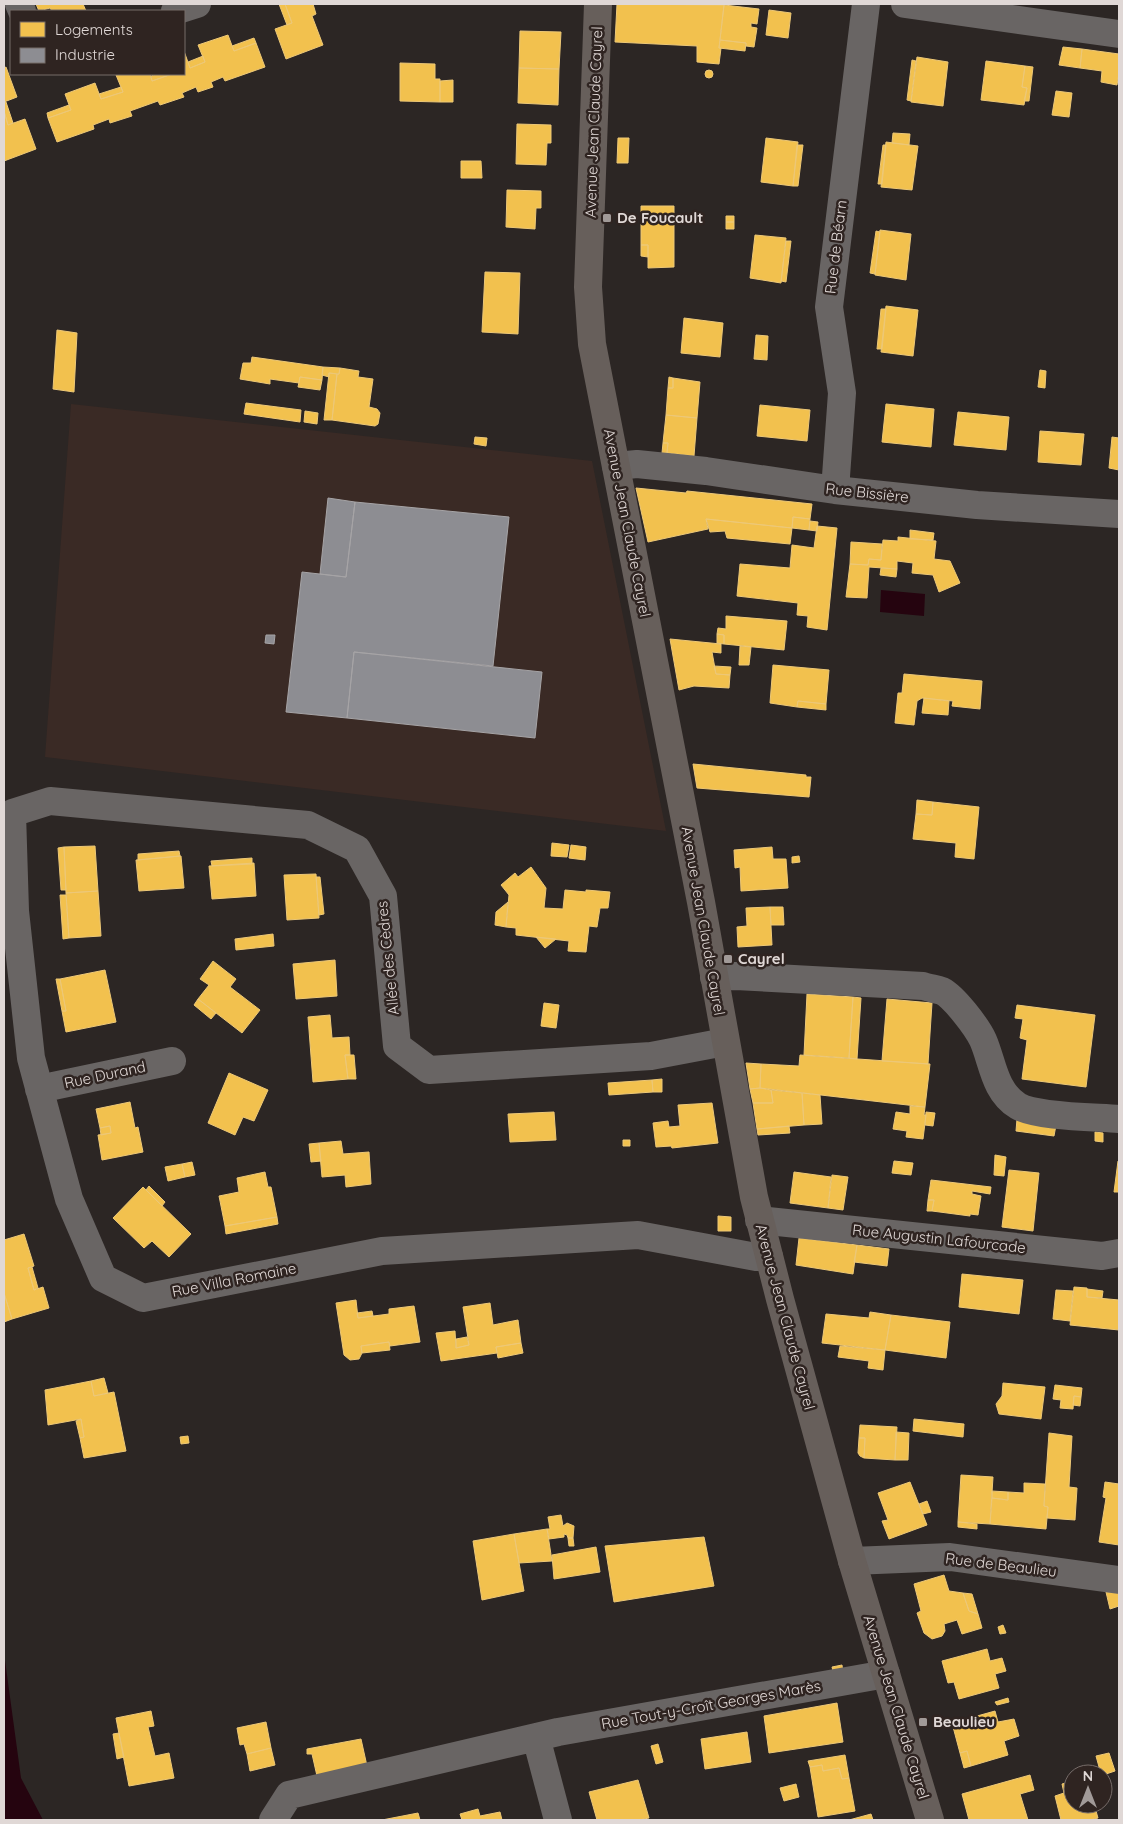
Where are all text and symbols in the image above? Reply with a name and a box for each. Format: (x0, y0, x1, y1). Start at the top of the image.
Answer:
legend (10, 10, 185, 75)
text: Logements (55, 20, 133, 39)
street label: Avenue Jean Claude Cayrel (581, 26, 606, 218)
text: Industrie (55, 45, 115, 64)
street label: Rue de Béarn (820, 199, 851, 295)
place label: De Foucault (617, 208, 703, 227)
marker: De Foucault (601, 212, 613, 224)
street label: Avenue Jean Claude Cayrel (600, 427, 655, 619)
street label: Rue Bissière (824, 479, 910, 506)
street label: Avenue Jean Claude Cayrel (678, 825, 729, 1017)
street label: Allée des Cèdres (372, 900, 403, 1016)
place label: Cayrel (738, 949, 785, 968)
marker: Cayrel (722, 953, 734, 965)
street label: Rue Durand (62, 1057, 147, 1092)
street label: Rue Augustin Lafourcade (851, 1220, 1027, 1257)
street label: Avenue Jean Claude Cayrel (752, 1222, 819, 1412)
street label: Rue Villa Romaine (170, 1258, 298, 1301)
street label: Rue de Beaulieu (944, 1548, 1058, 1581)
street label: Avenue Jean Claude Cayrel (859, 1612, 934, 1801)
street label: Rue Tout-y-Croît Georges Marès (600, 1676, 822, 1733)
place label: Beaulieu (933, 1712, 995, 1731)
marker: Beaulieu (917, 1716, 929, 1728)
north arrow (1063, 1764, 1113, 1814)
text: N (1083, 1767, 1093, 1785)

